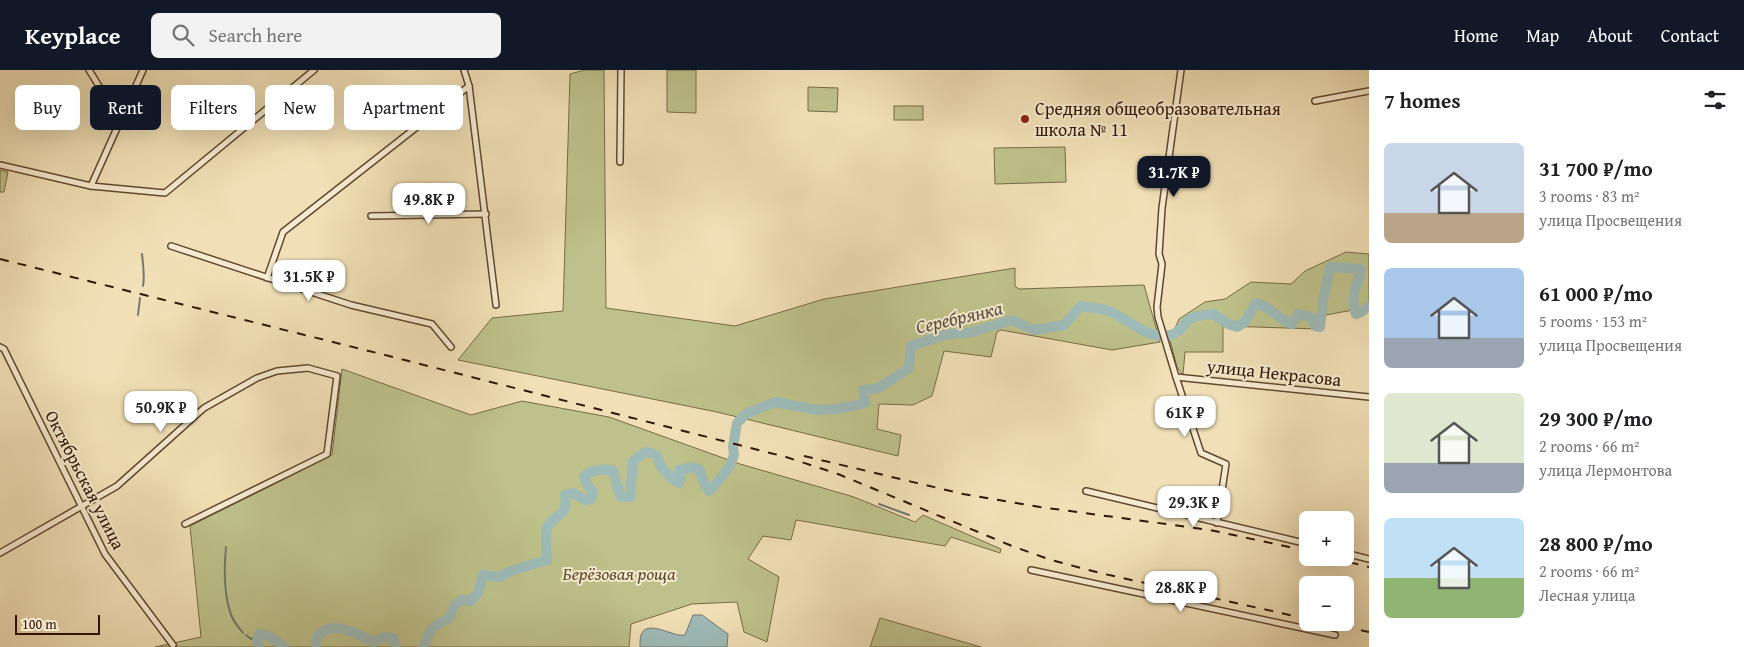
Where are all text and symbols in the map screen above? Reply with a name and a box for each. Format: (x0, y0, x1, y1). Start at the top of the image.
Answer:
search box (151, 13, 501, 58)
text: Keyplace (25, 18, 121, 53)
icon: search (169, 21, 197, 49)
text: Search here (209, 21, 302, 49)
text: Home (1454, 22, 1498, 49)
text: Map (1526, 22, 1559, 49)
text: About (1587, 22, 1633, 49)
text: Contact (1661, 22, 1719, 49)
chip: Buy (15, 85, 80, 130)
chip: Rent (90, 85, 161, 130)
chip: Filters (171, 85, 255, 130)
chip: New (265, 85, 334, 130)
chip: Apartment (344, 85, 463, 130)
text: 7 homes (1384, 85, 1460, 116)
icon: filters (1701, 86, 1729, 114)
place label: Средняя общеобразовательная школа № 11 (1035, 95, 1281, 143)
marker: Средняя общеобразовательная школа № 11 (1019, 113, 1031, 125)
text: 31 700 ₽/mo (1539, 153, 1653, 184)
pin: 31.7K ₽ (1128, 156, 1220, 198)
text: 31.7K ₽ (1148, 160, 1200, 184)
icon: home (1424, 163, 1484, 223)
pin: 49.8K ₽ (383, 182, 475, 225)
text: 3 rooms · 83 m² (1539, 184, 1639, 208)
text: 49.8K ₽ (403, 187, 455, 211)
text: улица Просвещения (1539, 208, 1682, 232)
pin: 31.5K ₽ (263, 260, 355, 302)
text: 31.5K ₽ (283, 264, 335, 288)
text: 61 000 ₽/mo (1539, 278, 1653, 309)
icon: home (1424, 288, 1484, 348)
water label: Серебрянка (913, 293, 1005, 341)
text: 5 rooms · 153 m² (1539, 309, 1647, 333)
text: улица Просвещения (1539, 333, 1682, 357)
street label: улица Некрасова (1204, 352, 1343, 393)
pin: 50.9K ₽ (115, 390, 207, 433)
text: 50.9K ₽ (135, 395, 187, 419)
pin: 61K ₽ (1150, 396, 1220, 438)
text: 61K ₽ (1166, 400, 1204, 424)
text: 29 300 ₽/mo (1539, 403, 1653, 434)
street label: Октябрьская улица (39, 405, 132, 555)
icon: home (1424, 413, 1484, 473)
text: 2 rooms · 66 m² (1539, 434, 1639, 458)
text: улица Лермонтова (1539, 458, 1672, 482)
pin: 29.3K ₽ (1148, 486, 1240, 528)
text: 29.3K ₽ (1168, 490, 1220, 514)
map controls (1299, 511, 1354, 631)
button: + (1299, 511, 1354, 566)
text: 28 800 ₽/mo (1539, 528, 1653, 559)
icon: home (1424, 538, 1484, 598)
text: 2 rooms · 66 m² (1539, 559, 1639, 583)
park label: Берёзовая роща (563, 560, 676, 587)
pin: 28.8K ₽ (1135, 570, 1227, 613)
text: 28.8K ₽ (1155, 575, 1207, 599)
button: − (1299, 576, 1354, 631)
text: Лесная улица (1539, 583, 1635, 607)
scale bar (15, 612, 100, 635)
text: 100 m (22, 614, 57, 634)

